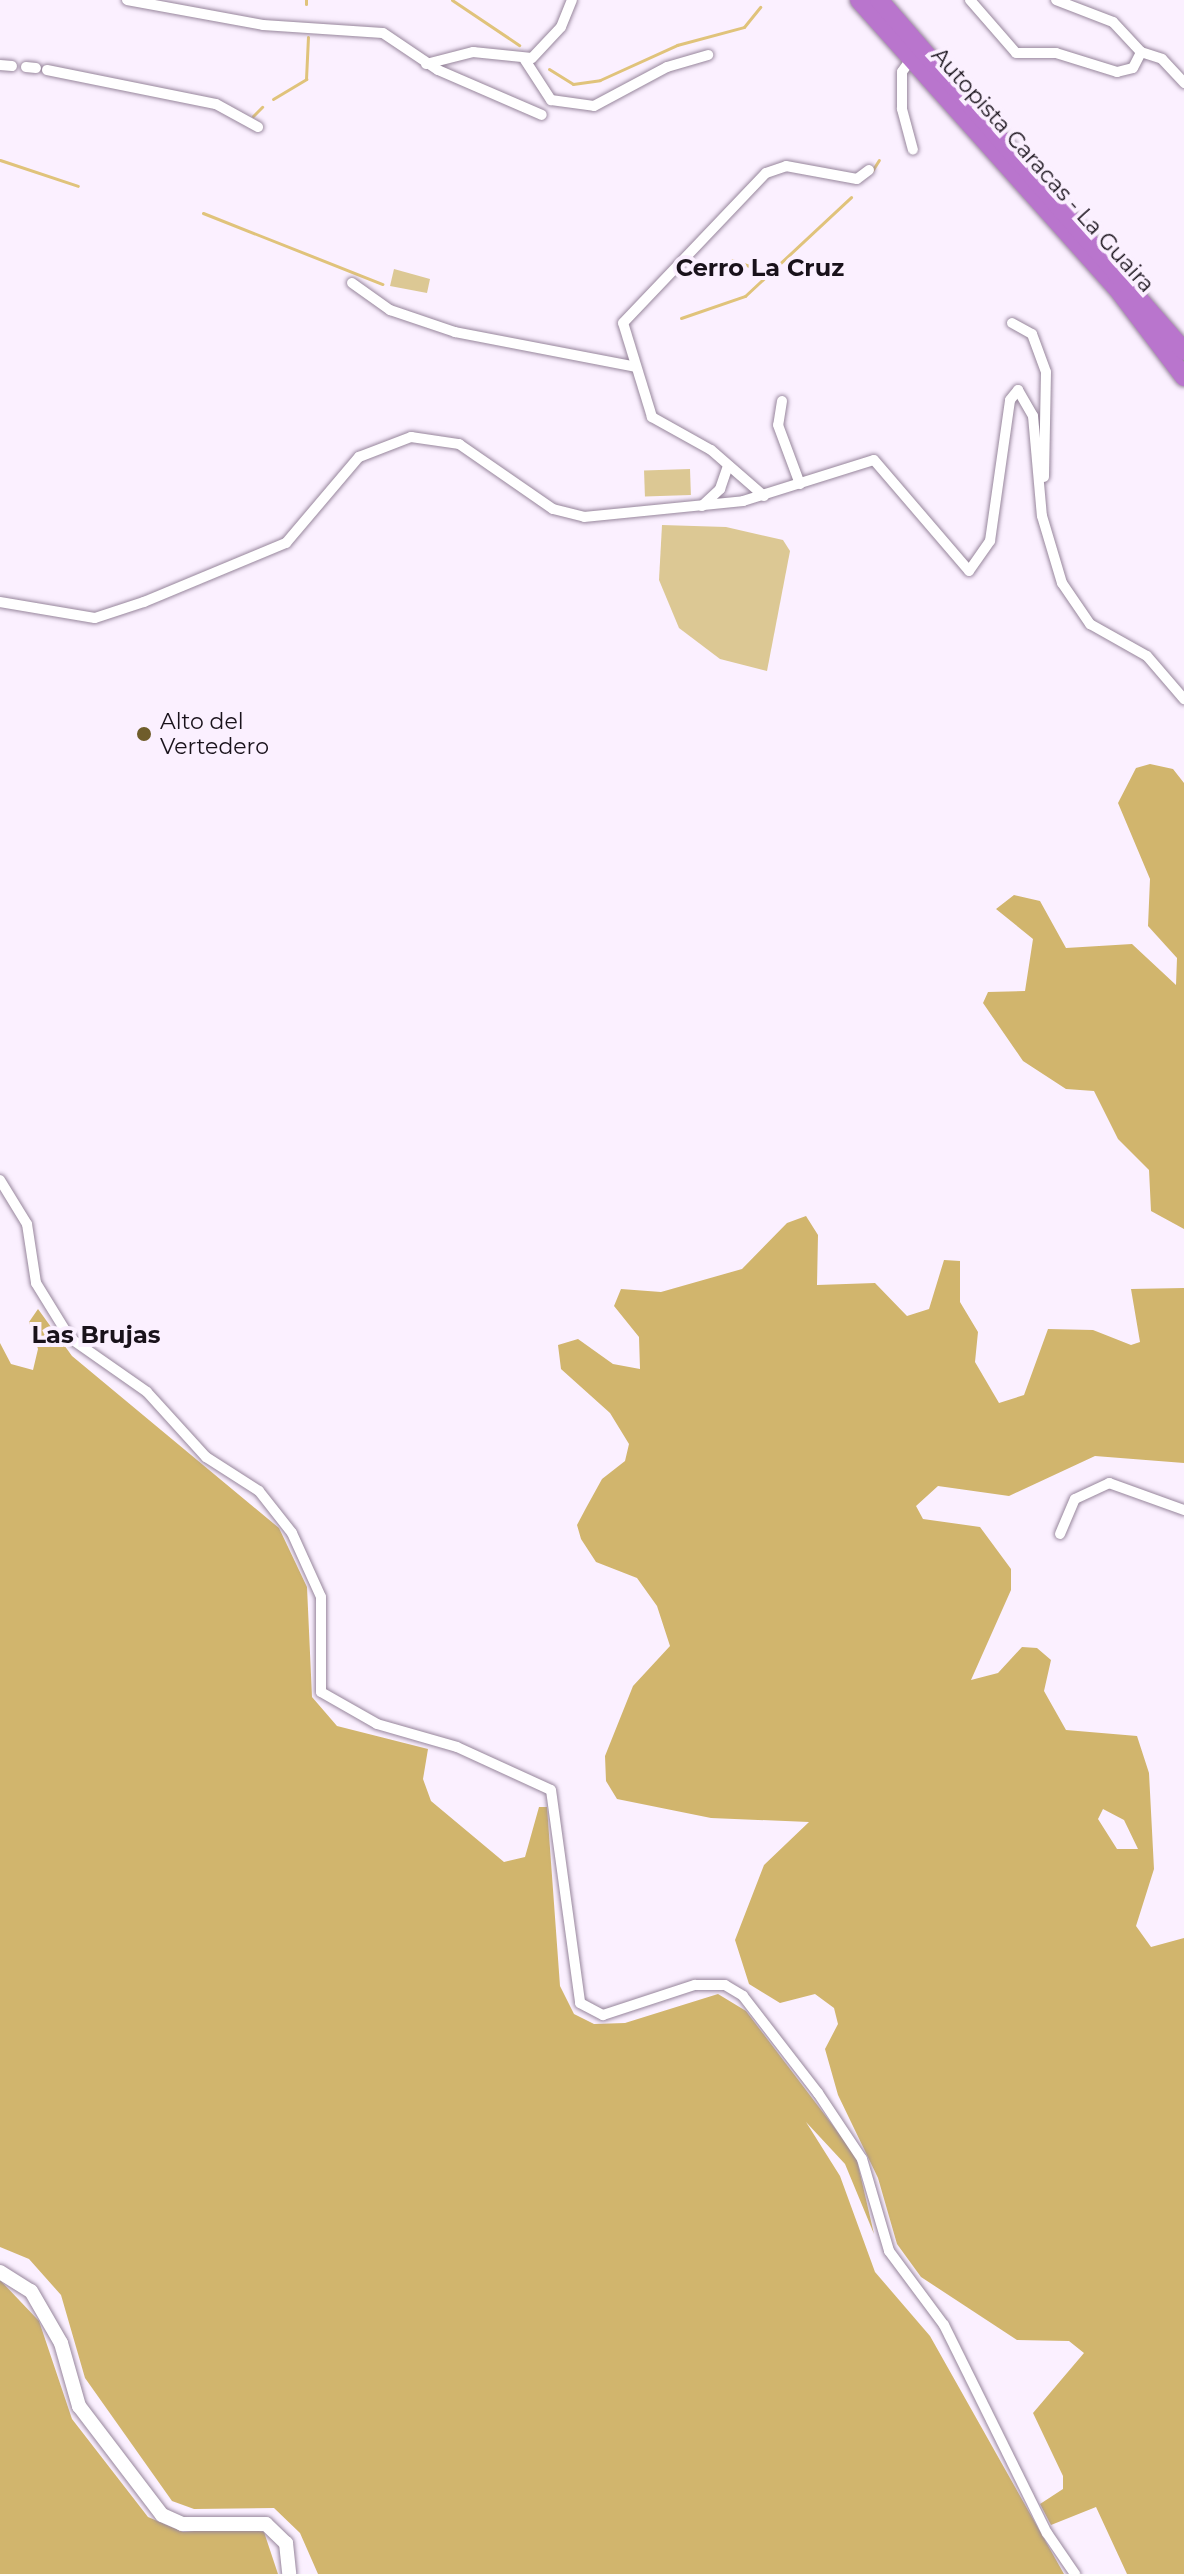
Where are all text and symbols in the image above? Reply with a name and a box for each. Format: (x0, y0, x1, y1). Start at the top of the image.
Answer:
street label: Autopista Caracas - La Guaira (926, 42, 1160, 298)
district label: Cerro La Cruz (676, 254, 844, 282)
place label: Alto del Vertedero (160, 708, 269, 760)
marker: Alto del Vertedero (135, 725, 153, 743)
district label: Las Brujas (31, 1321, 161, 1349)

